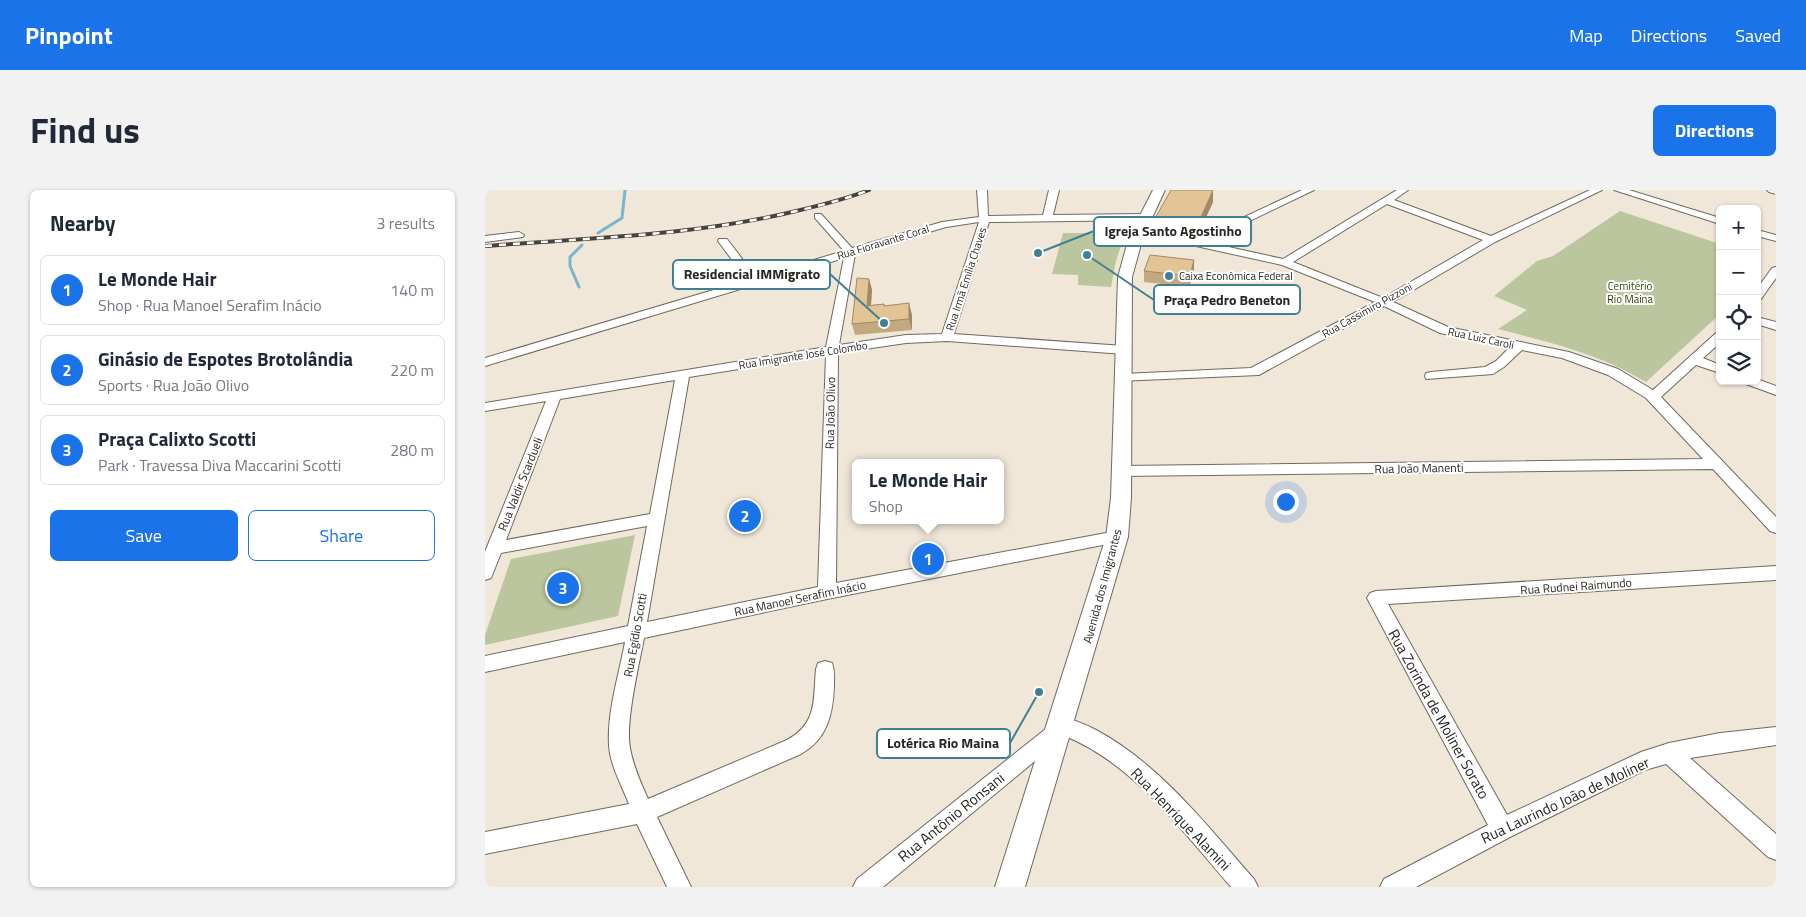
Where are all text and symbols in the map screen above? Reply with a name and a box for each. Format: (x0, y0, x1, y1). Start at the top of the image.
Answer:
text: Pinpoint (25, 17, 113, 53)
text: Map (1569, 22, 1603, 49)
text: Directions (1631, 22, 1707, 49)
text: Saved (1735, 22, 1781, 49)
text: Find us (30, 103, 140, 157)
button: Directions (1653, 105, 1776, 156)
map controls (1716, 205, 1761, 385)
button: + (1716, 205, 1761, 250)
text: Nearby (50, 207, 115, 239)
text: 3 results (376, 211, 435, 235)
callout: Igreja Santo Agostinho (1094, 217, 1251, 246)
street label: Rua Fioravante Coral (835, 220, 931, 264)
text: Igreja Santo Agostinho (1104, 220, 1242, 241)
street label: Rua Irmã Emília Chaves (942, 225, 990, 333)
button: − (1716, 250, 1761, 295)
callout: Residencial IMMigrato (673, 260, 830, 289)
text: Residencial IMMigrato (684, 263, 820, 284)
text: Le Monde Hair (98, 264, 216, 293)
place label: Caixa Econômica Federal (1179, 268, 1293, 284)
marker: Caixa Econômica Federal (1163, 270, 1175, 282)
text: 1 (63, 278, 71, 302)
text: 140 m (390, 278, 434, 302)
street label: Rua Cassimiro Pizzoni (1319, 278, 1415, 342)
park label: Cemitério Rio Maina (1607, 278, 1653, 307)
callout: Praça Pedro Beneton (1154, 285, 1300, 314)
text: Praça Pedro Beneton (1164, 289, 1290, 310)
text: Shop · Rua Manoel Serafim Inácio (98, 293, 322, 317)
button: locate (1716, 295, 1761, 340)
street label: Rua Luiz Caroli (1446, 323, 1516, 353)
street label: Rua Imigrante José Colombo (737, 337, 869, 373)
button: layers (1716, 340, 1761, 385)
text: Ginásio de Espotes Brotolândia (98, 344, 353, 373)
text: 2 (63, 358, 71, 382)
text: 220 m (390, 358, 434, 382)
text: Sports · Rua João Olivo (98, 373, 249, 397)
street label: Rua João Olivo (820, 377, 840, 449)
text: Praça Calixto Scotti (98, 424, 256, 453)
street label: Rua Valdir Scardueli (493, 434, 547, 534)
text: 3 (63, 438, 71, 462)
text: 280 m (390, 438, 434, 462)
text: Park · Travessa Diva Maccarini Scotti (98, 453, 341, 477)
street label: Rua João Manenti (1374, 458, 1464, 478)
popup (852, 459, 1004, 524)
text: Le Monde Hair (869, 465, 987, 494)
your location (1273, 489, 1299, 515)
text: Shop (869, 494, 903, 518)
pin: 2 (729, 497, 761, 535)
button: Save (50, 510, 238, 561)
button: Share (248, 510, 435, 561)
street label: Avenida dos Imigrantes (1078, 526, 1127, 645)
pin: 1 (912, 540, 944, 578)
pin: 3 (547, 569, 579, 607)
street label: Rua Rudnei Raimundo (1520, 573, 1632, 599)
street label: Rua Manoel Serafim Inácio (732, 575, 868, 621)
street label: Rua Egídio Scotti (618, 592, 652, 678)
street label: Rua Zorinda de Moliner Sorato (1383, 625, 1495, 803)
callout: Lotérica Rio Maina (877, 729, 1010, 758)
text: Lotérica Rio Maina (887, 732, 999, 753)
street label: Rua Laurindo João de Moliner (1477, 751, 1653, 849)
street label: Rua Henrique Alamini (1126, 762, 1236, 876)
street label: Rua Antônio Ronsani (893, 767, 1009, 867)

